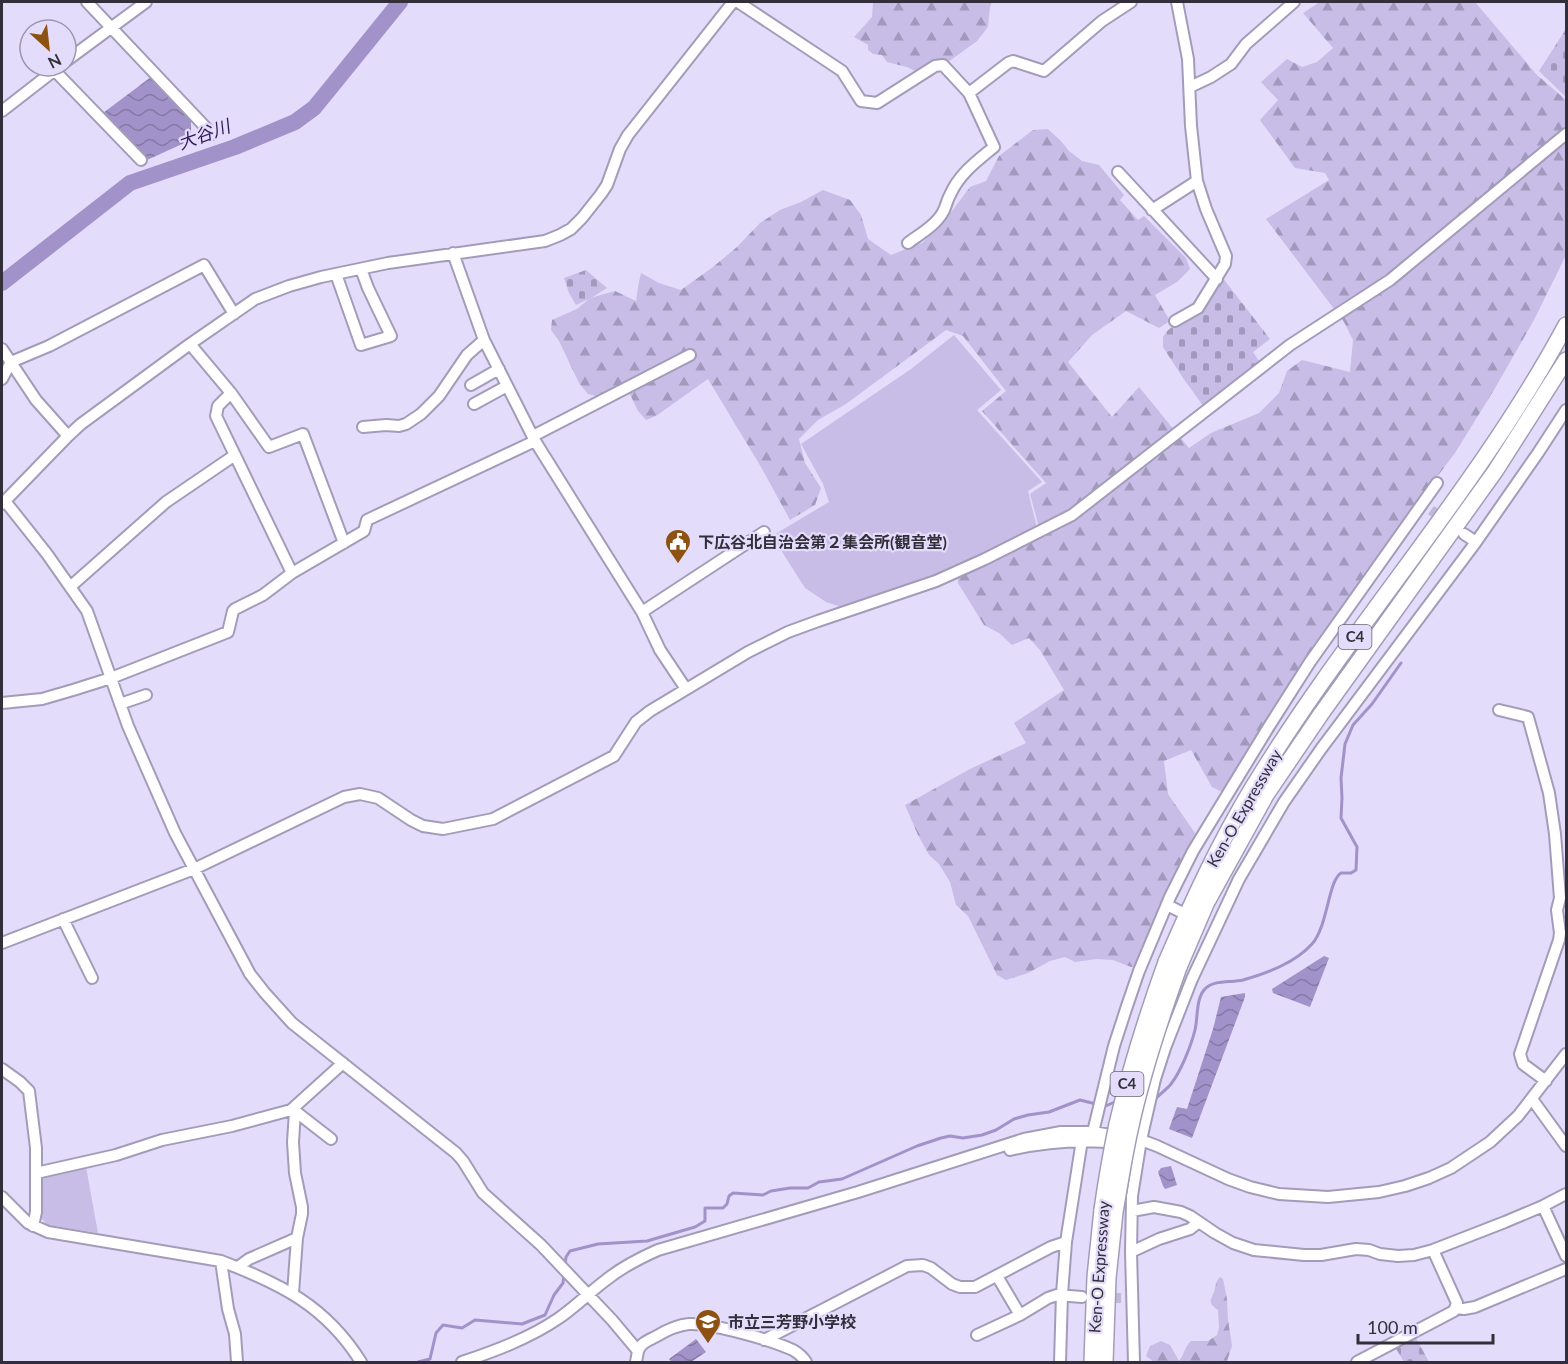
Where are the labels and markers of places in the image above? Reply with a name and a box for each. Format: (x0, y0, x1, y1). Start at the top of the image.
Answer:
public building icon: 下広谷北自治会第２集会所(観音堂) (663, 527, 693, 565)
place label: 下広谷北自治会第２集会所(観音堂) (698, 532, 947, 551)
school or university icon: 市立三芳野小学校 (693, 1307, 723, 1345)
place label: 市立三芳野小学校 (728, 1312, 856, 1331)

